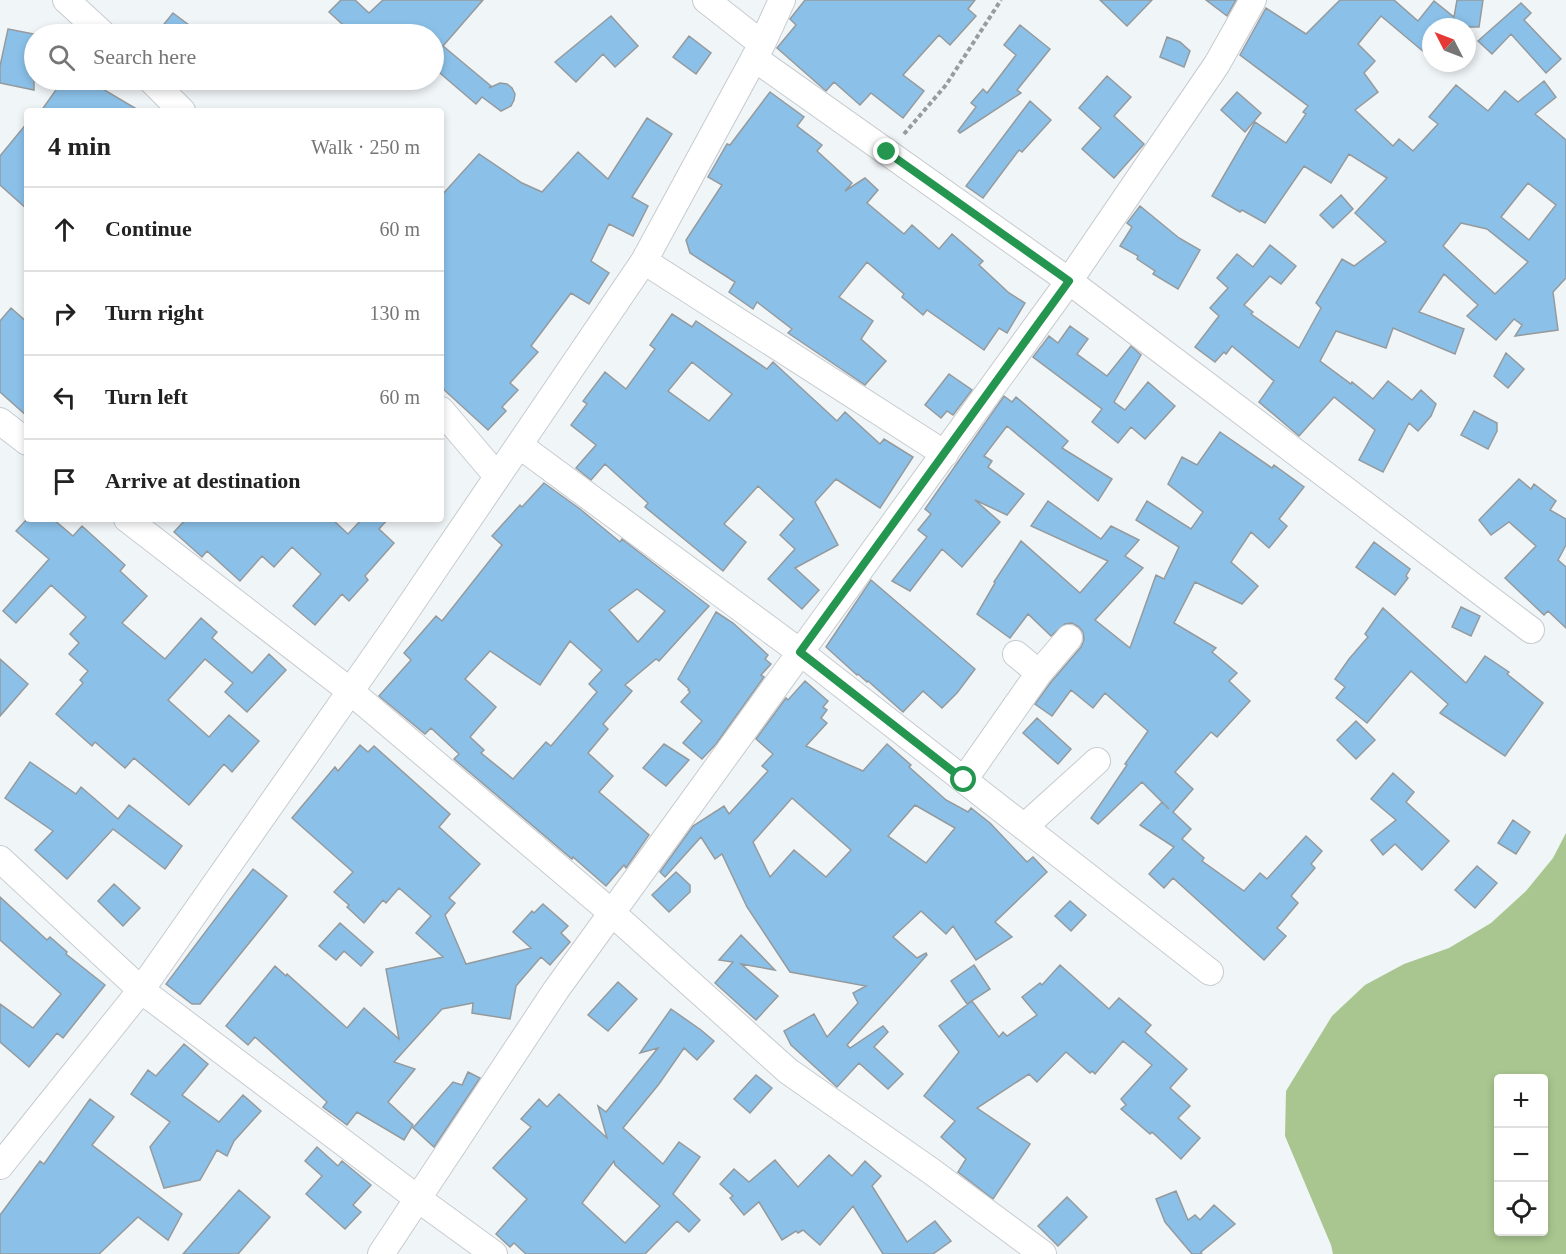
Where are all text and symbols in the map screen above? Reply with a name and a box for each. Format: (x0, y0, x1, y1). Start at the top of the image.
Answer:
north arrow (1422, 18, 1476, 72)
search box (24, 24, 444, 90)
icon: search (45, 41, 78, 74)
text: Search here (93, 44, 196, 69)
text: 4 min (48, 132, 111, 161)
text: Walk · 250 m (311, 136, 420, 158)
route end (873, 138, 899, 164)
icon: ahead (48, 213, 81, 246)
text: Continue (105, 216, 192, 241)
text: 60 m (379, 218, 420, 240)
icon: right (48, 297, 81, 330)
text: Turn right (105, 300, 204, 325)
text: 130 m (369, 302, 420, 324)
icon: left (48, 381, 81, 414)
text: Turn left (105, 384, 188, 409)
text: 60 m (379, 386, 420, 408)
icon: arrive (48, 465, 81, 498)
text: Arrive at destination (105, 468, 301, 493)
route start (950, 766, 976, 792)
map controls (1494, 1074, 1548, 1236)
button: + (1494, 1074, 1548, 1128)
button: − (1494, 1128, 1548, 1182)
button: locate (1494, 1182, 1548, 1236)

